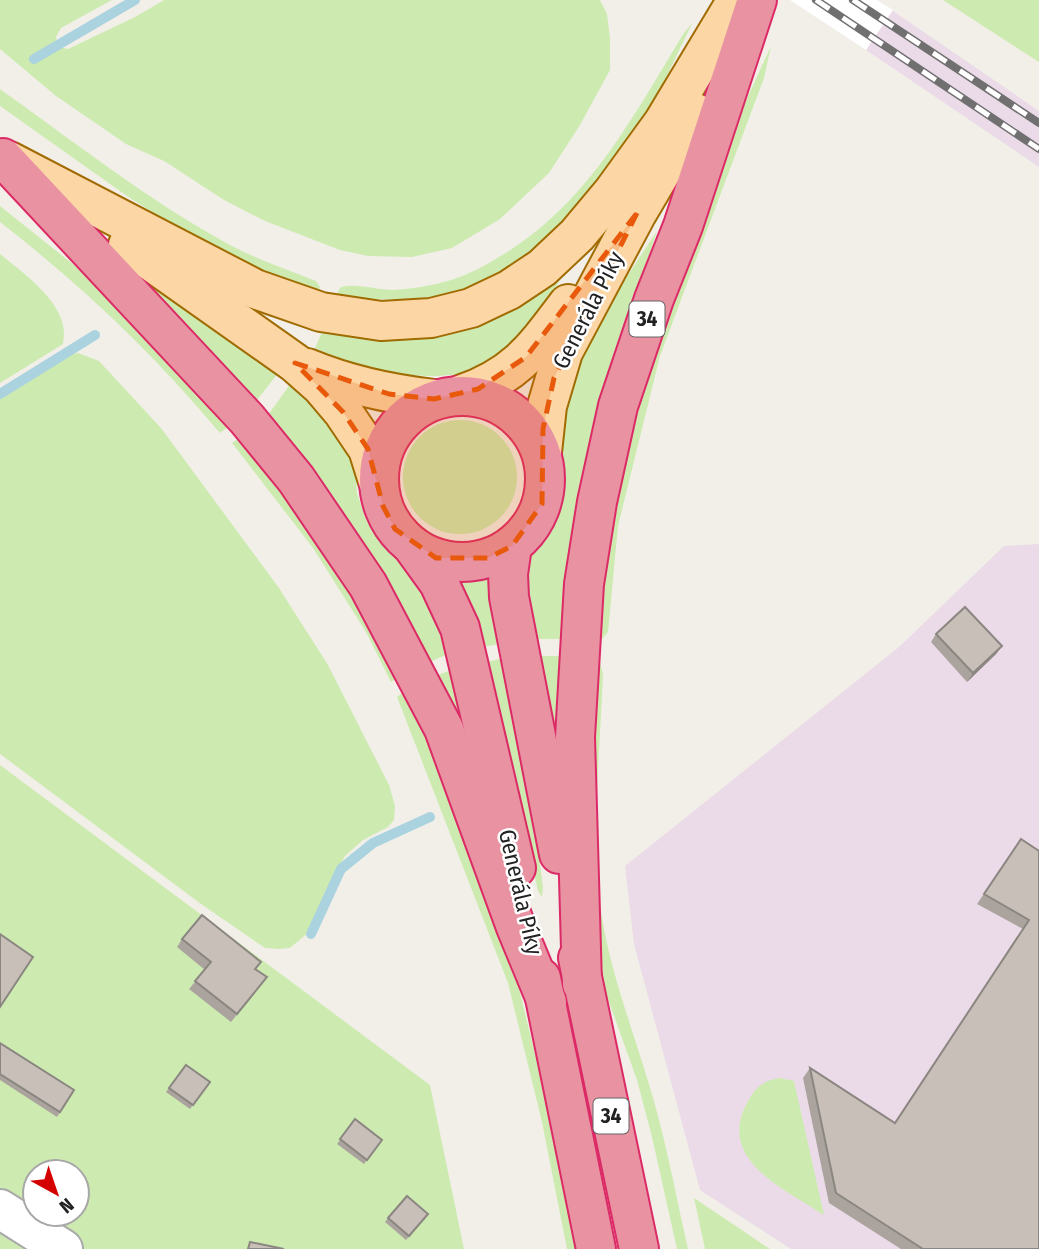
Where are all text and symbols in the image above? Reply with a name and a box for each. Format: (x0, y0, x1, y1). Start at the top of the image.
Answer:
street label: Generála Píky (546, 246, 630, 373)
road number: 34 (630, 302, 664, 336)
street label: Generála Píky (493, 826, 549, 958)
road number: 34 (594, 1098, 628, 1134)
north arrow (21, 1158, 91, 1228)
text: N (55, 1193, 78, 1218)

